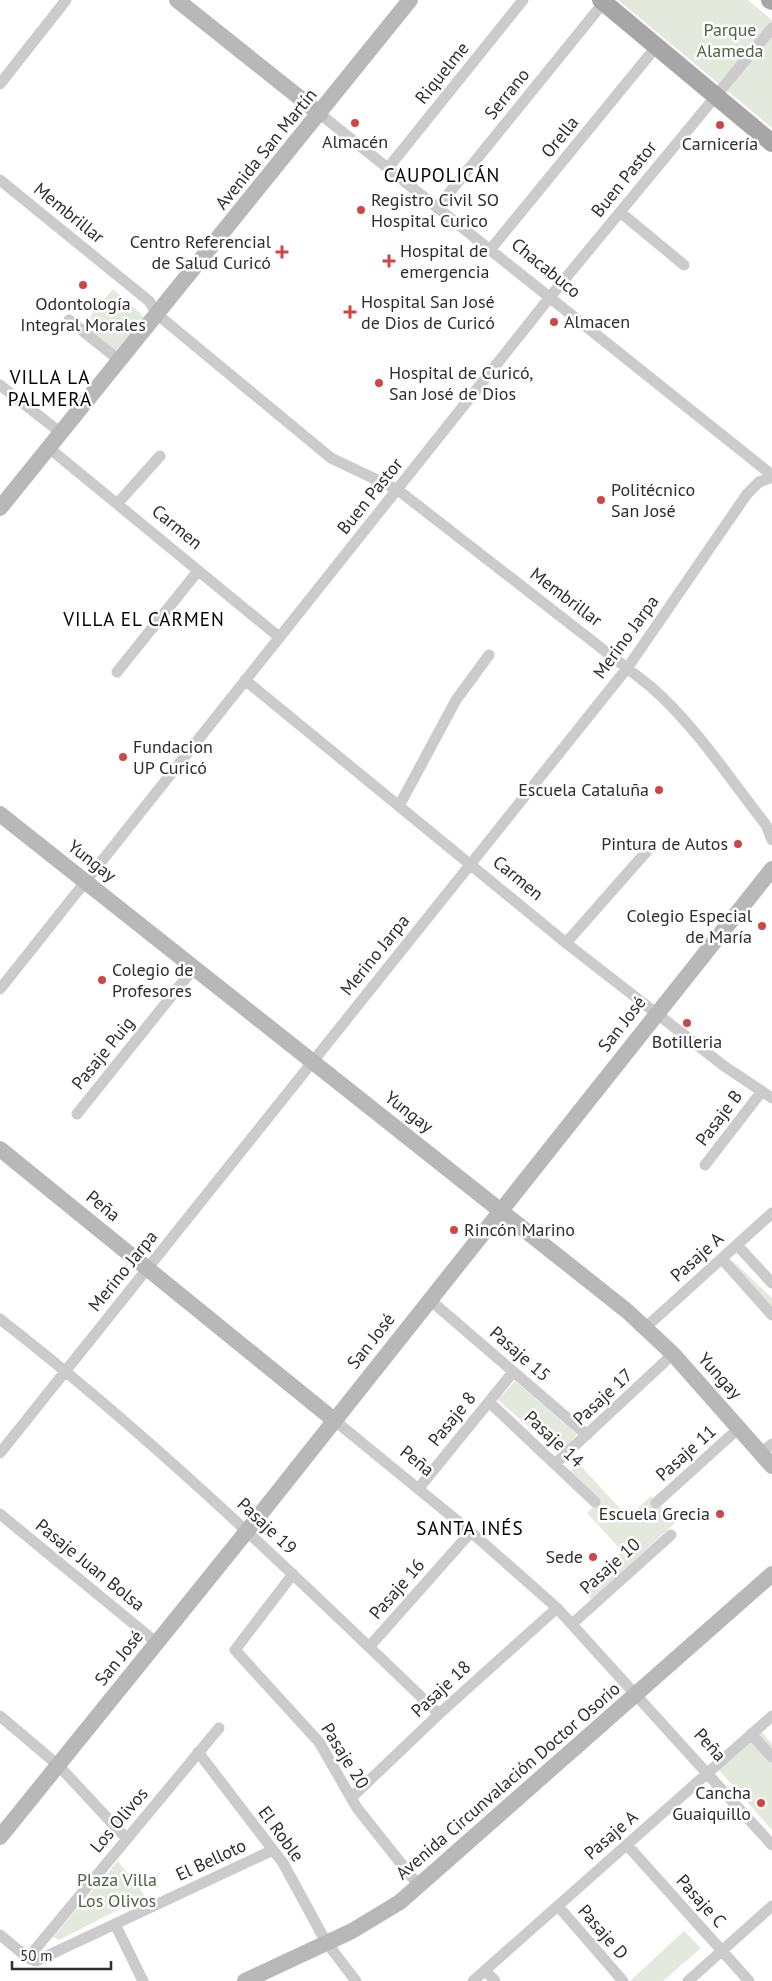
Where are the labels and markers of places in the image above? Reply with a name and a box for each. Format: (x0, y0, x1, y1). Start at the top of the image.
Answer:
marker: Almacén (349, 117, 361, 129)
marker: Carnicería (714, 119, 726, 131)
place label: Almacén (322, 130, 388, 153)
place label: Carnicería (682, 132, 758, 155)
place label: Registro Civil SO Hospital Curico (371, 188, 499, 232)
marker: Registro Civil SO Hospital Curico (355, 204, 367, 216)
place label: Centro Referencial de Salud Curicó (130, 230, 272, 274)
place label: Hospital de emergencia (400, 239, 490, 283)
marker: Centro Referencial de Salud Curicó (275, 245, 289, 259)
marker: Hospital de emergencia (382, 254, 396, 268)
marker: Odontología Integral Morales (77, 279, 89, 291)
place label: Hospital San José de Dios de Curicó (361, 290, 495, 334)
place label: Odontología Integral Morales (20, 292, 146, 336)
marker: Hospital San José de Dios de Curicó (343, 305, 357, 319)
place label: Almacen (564, 310, 630, 333)
marker: Almacen (548, 316, 560, 328)
place label: Hospital de Curicó, San José de Dios (389, 361, 533, 405)
marker: Hospital de Curicó, San José de Dios (373, 377, 385, 389)
place label: Politécnico San José (611, 478, 695, 522)
marker: Politécnico San José (595, 494, 607, 506)
place label: Fundacion UP Curicó (133, 735, 213, 779)
marker: Fundacion UP Curicó (117, 751, 129, 763)
place label: Escuela Cataluña (518, 778, 649, 801)
marker: Escuela Cataluña (653, 784, 665, 796)
place label: Pintura de Autos (601, 832, 728, 855)
marker: Pintura de Autos (732, 838, 744, 850)
place label: Colegio Especial de María (627, 904, 753, 948)
marker: Colegio Especial de María (756, 920, 768, 932)
place label: Colegio de Profesores (112, 958, 193, 1002)
marker: Colegio de Profesores (96, 974, 108, 986)
marker: Botilleria (681, 1017, 693, 1029)
place label: Botilleria (652, 1030, 722, 1053)
place label: Rincón Marino (464, 1218, 575, 1241)
marker: Rincón Marino (448, 1224, 460, 1236)
place label: Escuela Grecia (599, 1502, 710, 1525)
marker: Escuela Grecia (714, 1508, 726, 1520)
place label: Sede (545, 1545, 583, 1568)
marker: Sede (587, 1551, 599, 1563)
place label: Cancha Guaiquillo (672, 1781, 751, 1825)
marker: Cancha Guaiquillo (755, 1797, 767, 1809)

